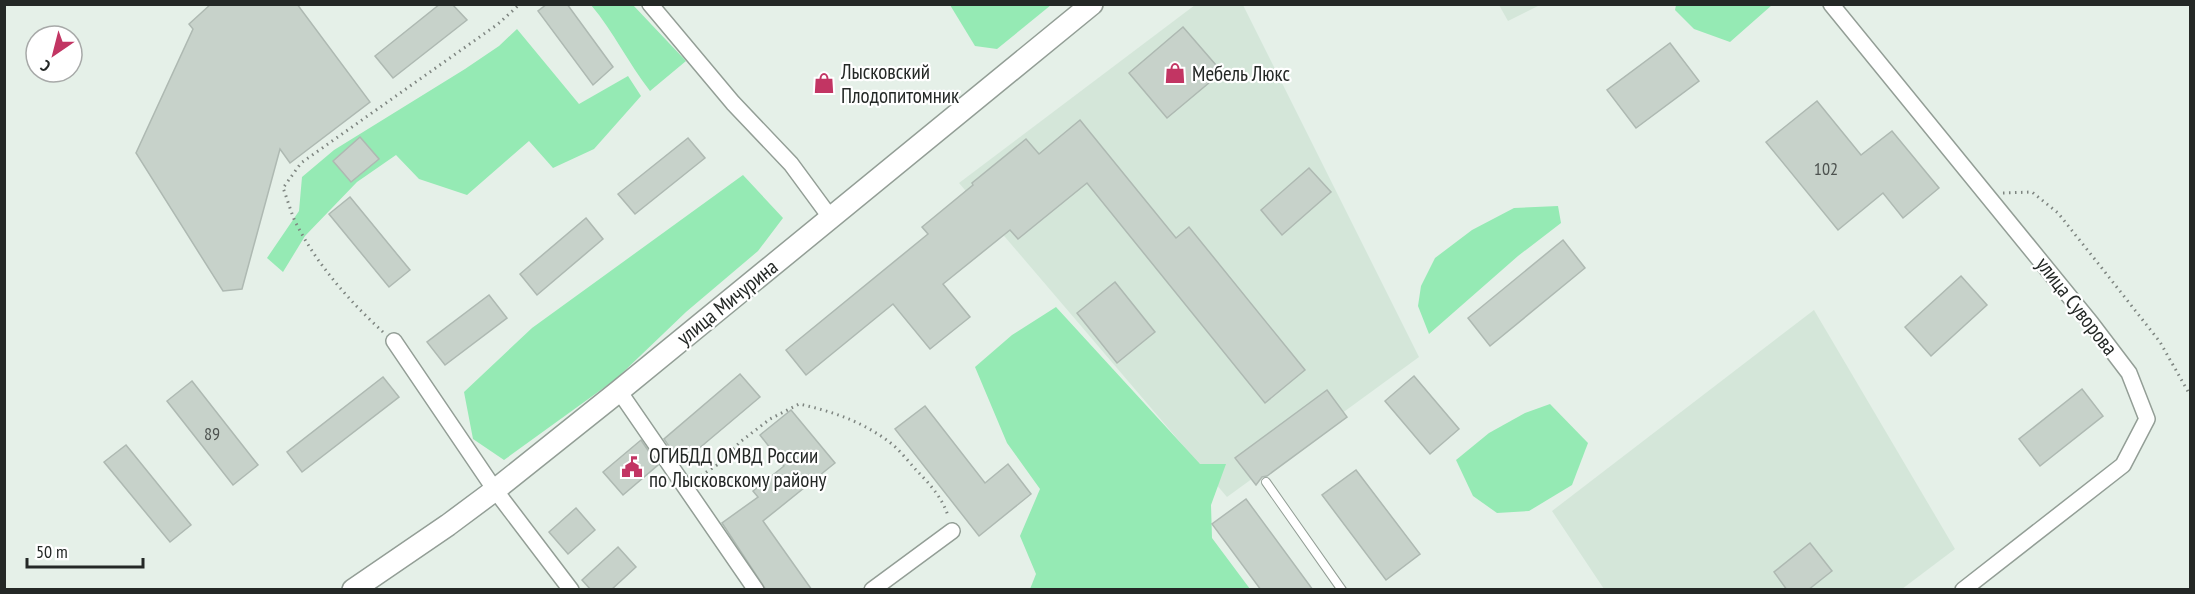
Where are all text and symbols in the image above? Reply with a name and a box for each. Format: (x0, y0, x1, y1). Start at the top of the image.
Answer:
north arrow (24, 24, 84, 84)
text: С (36, 56, 54, 77)
place label: Лысковский Плодопитомник (840, 58, 959, 109)
place label: Мебель Люкс (1192, 60, 1291, 87)
shop icon: Мебель Люкс (1163, 61, 1187, 85)
shop icon: Лысковский Плодопитомник (812, 71, 836, 95)
house number: 102 (1814, 157, 1838, 180)
street label: улица Суворова (2030, 251, 2124, 361)
street label: улица Мичурина (671, 253, 783, 351)
house number: 89 (204, 422, 220, 445)
place label: ОГИБДД ОМВД России по Лысковскому району (649, 442, 827, 493)
public building icon: ОГИБДД ОМВД России по Лысковскому району (620, 455, 644, 479)
scale bar (27, 531, 142, 569)
text: 50 m (36, 540, 68, 563)

